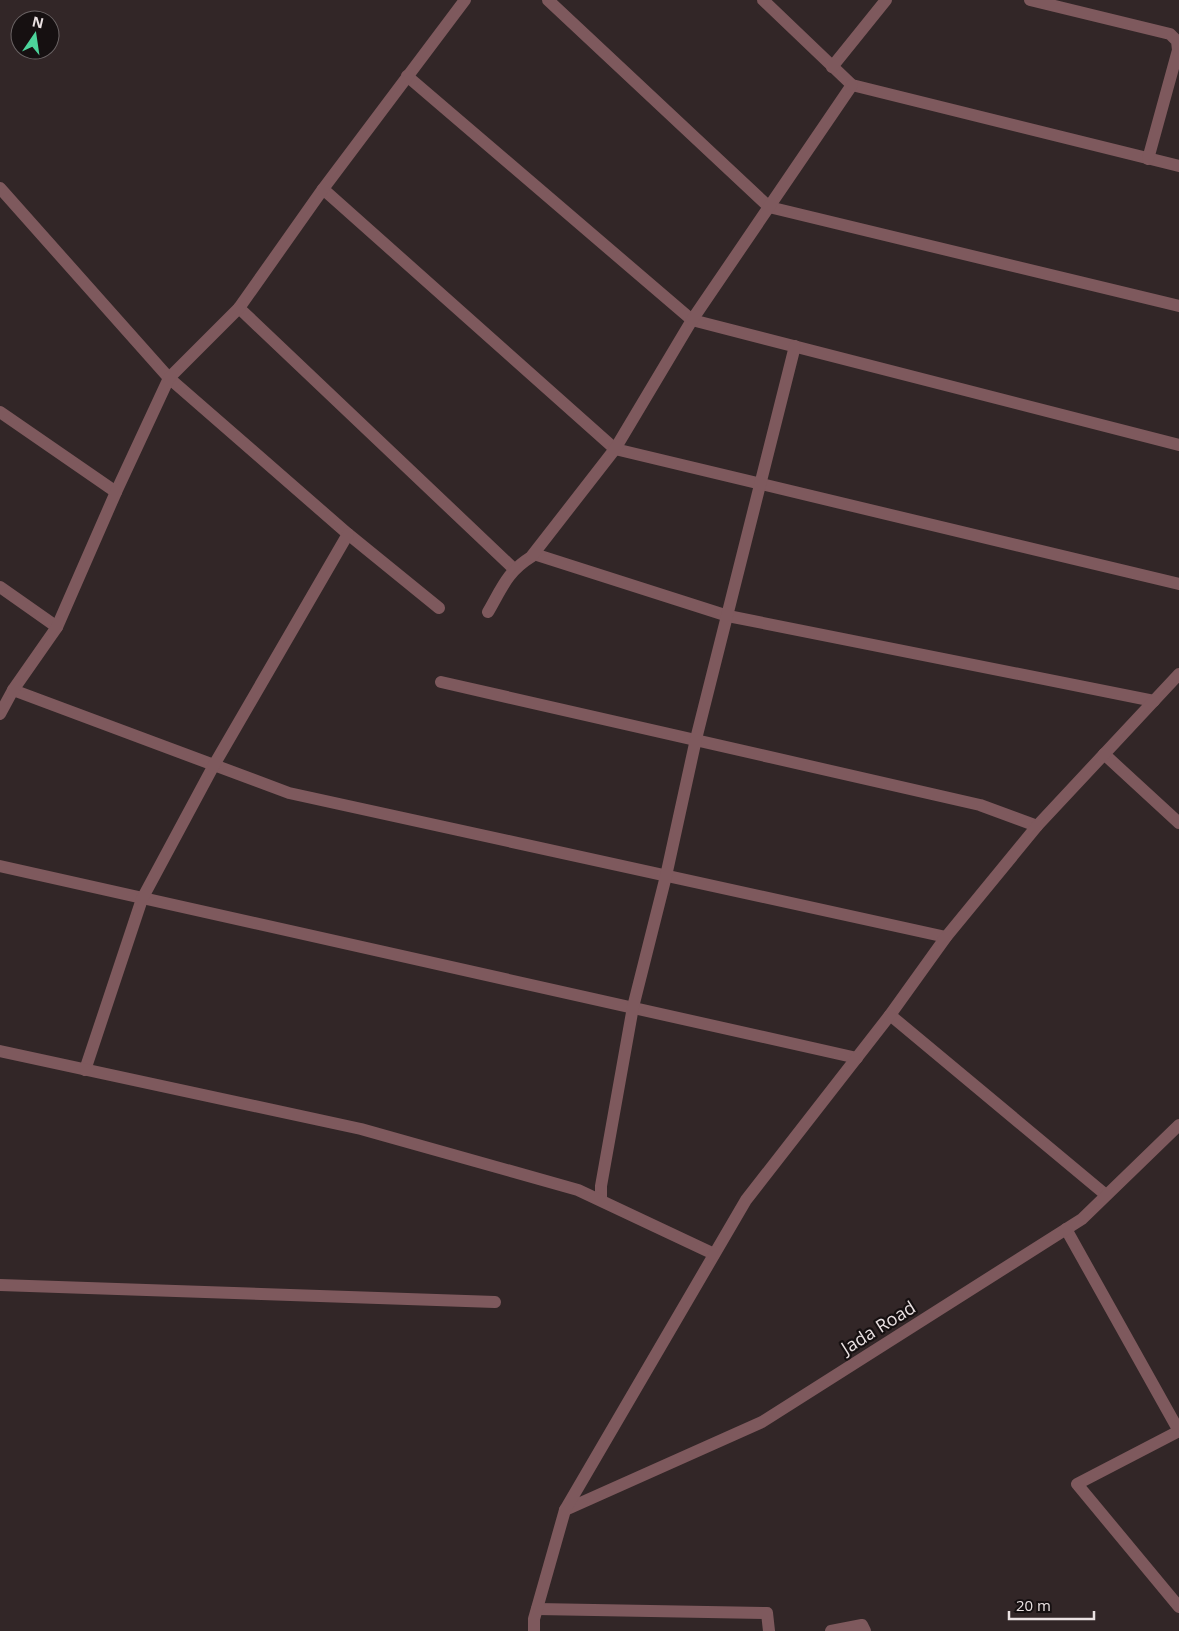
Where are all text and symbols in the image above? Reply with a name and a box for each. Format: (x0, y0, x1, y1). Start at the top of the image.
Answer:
north arrow (10, 10, 60, 60)
text: N (30, 11, 46, 32)
street label: Jada Road (835, 1295, 920, 1360)
scale bar (1009, 1588, 1094, 1620)
text: 20 m (1016, 1595, 1051, 1615)

